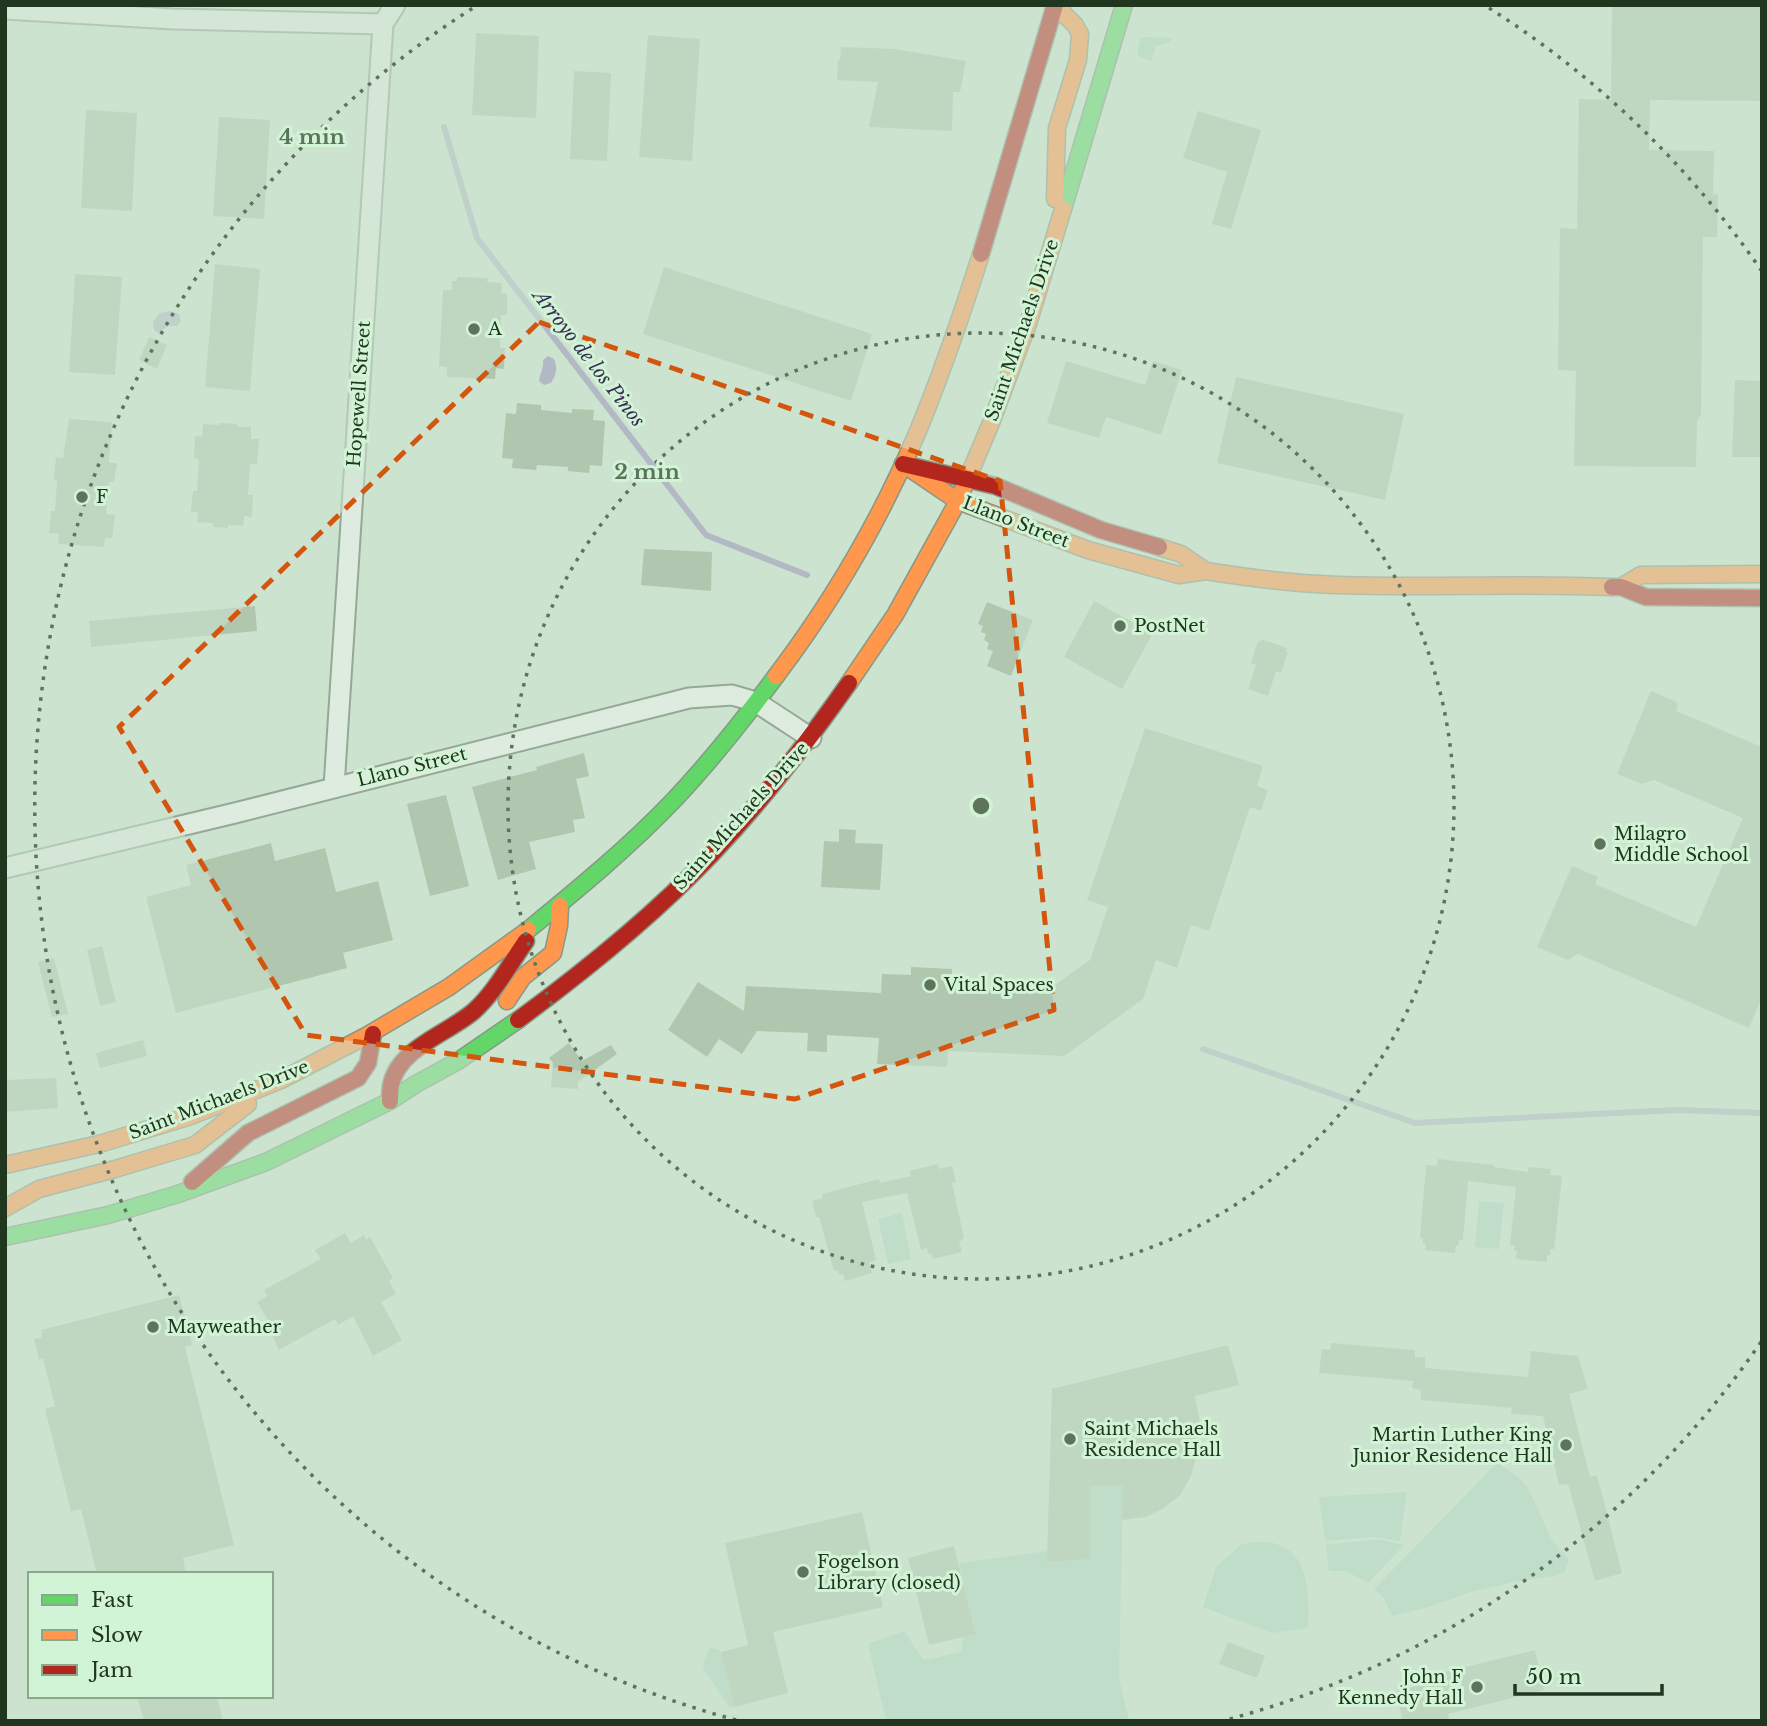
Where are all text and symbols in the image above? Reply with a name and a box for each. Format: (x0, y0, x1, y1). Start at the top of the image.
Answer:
text: 4 min (279, 124, 345, 150)
street label: Saint Michaels Drive (981, 236, 1063, 424)
water label: Arroyo de los Pinos (526, 282, 650, 431)
place label: A (487, 318, 503, 340)
street label: Hopewell Street (343, 320, 375, 468)
marker: A (466, 321, 482, 337)
text: 2 min (614, 459, 680, 485)
place label: F (96, 486, 108, 508)
marker: F (74, 489, 90, 505)
street label: Llano Street (960, 492, 1073, 552)
place label: PostNet (1134, 615, 1206, 637)
marker: PostNet (1112, 618, 1128, 634)
street label: Saint Michaels Drive (669, 738, 813, 894)
street label: Llano Street (355, 743, 469, 791)
centre of rings (969, 794, 993, 818)
place label: Milagro Middle School (1614, 823, 1749, 866)
marker: Milagro Middle School (1592, 836, 1608, 852)
place label: Vital Spaces (943, 974, 1054, 996)
marker: Vital Spaces (922, 977, 938, 993)
street label: Saint Michaels Drive (126, 1056, 312, 1144)
place label: Mayweather (167, 1316, 282, 1338)
marker: Mayweather (145, 1319, 161, 1335)
place label: Saint Michaels Residence Hall (1084, 1418, 1221, 1461)
place label: Martin Luther King Junior Residence Hall (1351, 1424, 1552, 1467)
marker: Saint Michaels Residence Hall (1062, 1431, 1078, 1447)
marker: Martin Luther King Junior Residence Hall (1558, 1437, 1574, 1453)
place label: Fogelson Library (closed) (817, 1551, 961, 1594)
marker: Fogelson Library (closed) (795, 1564, 811, 1580)
legend (28, 1572, 273, 1698)
text: Fast (91, 1587, 133, 1613)
text: Slow (91, 1622, 143, 1648)
scale bar (1515, 1652, 1662, 1696)
text: Jam (88, 1657, 133, 1683)
text: 50 m (1526, 1664, 1582, 1690)
place label: John F Kennedy Hall (1337, 1666, 1463, 1709)
marker: John F Kennedy Hall (1469, 1679, 1485, 1695)

